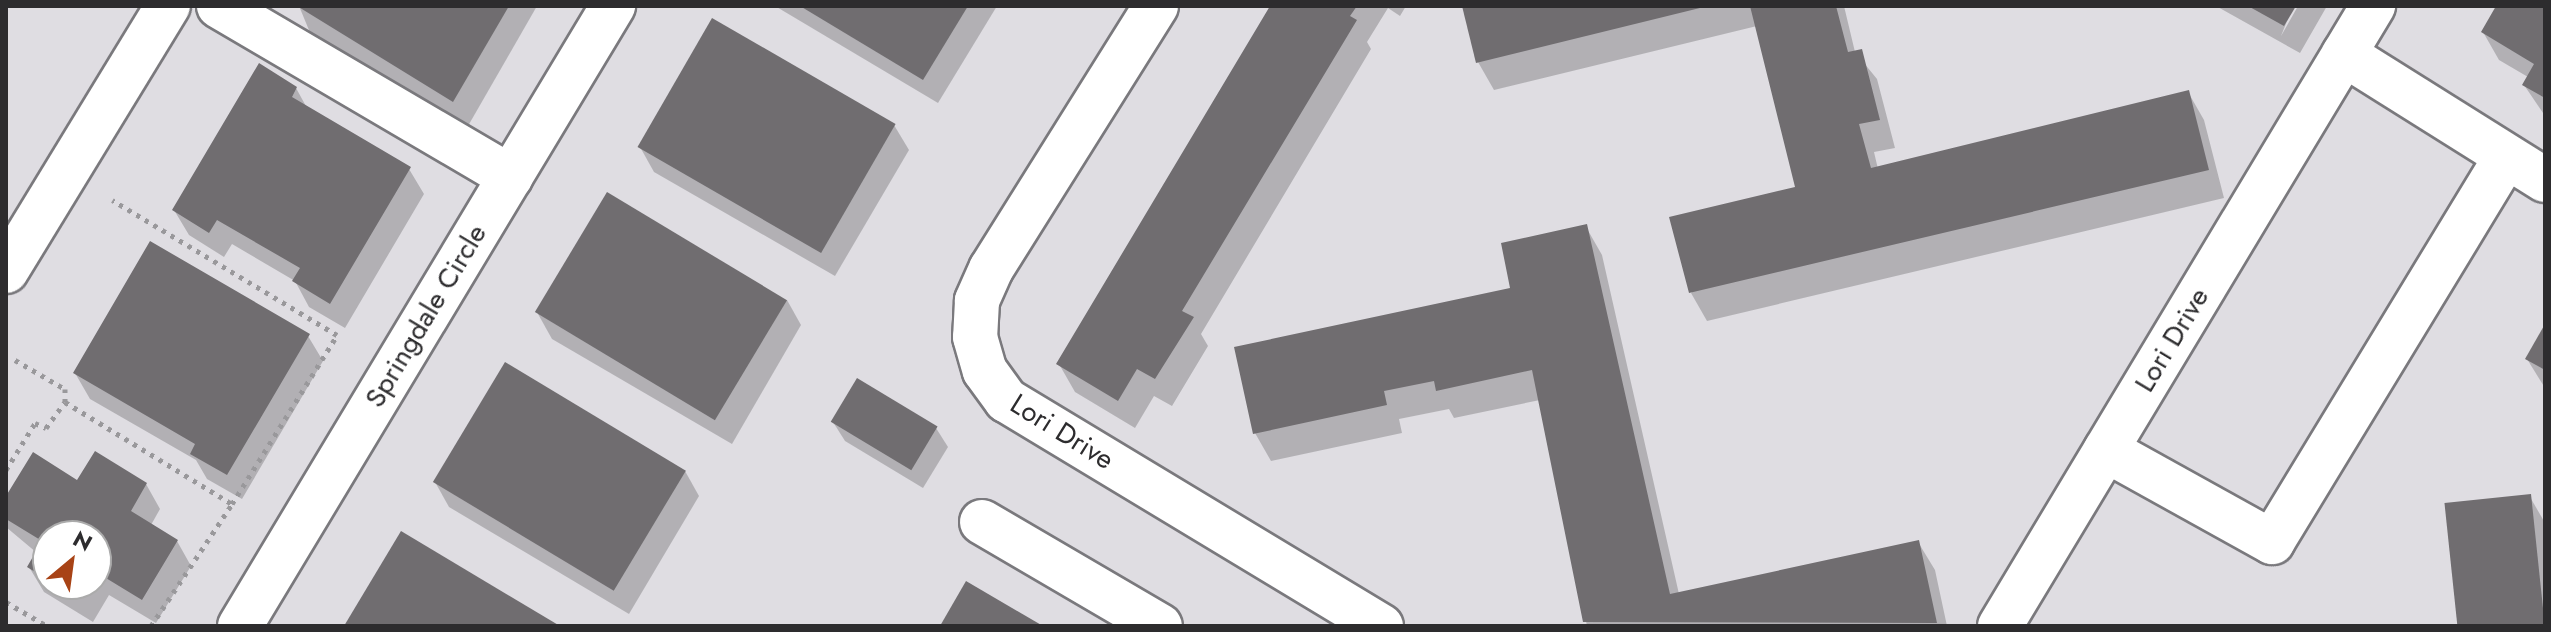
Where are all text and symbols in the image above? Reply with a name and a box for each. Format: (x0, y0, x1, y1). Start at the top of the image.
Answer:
street label: Springdale Circle (358, 218, 494, 414)
street label: Lori Drive (2128, 282, 2216, 398)
street label: Lori Drive (1004, 387, 1120, 477)
north arrow (32, 520, 112, 600)
text: N (67, 523, 98, 559)

